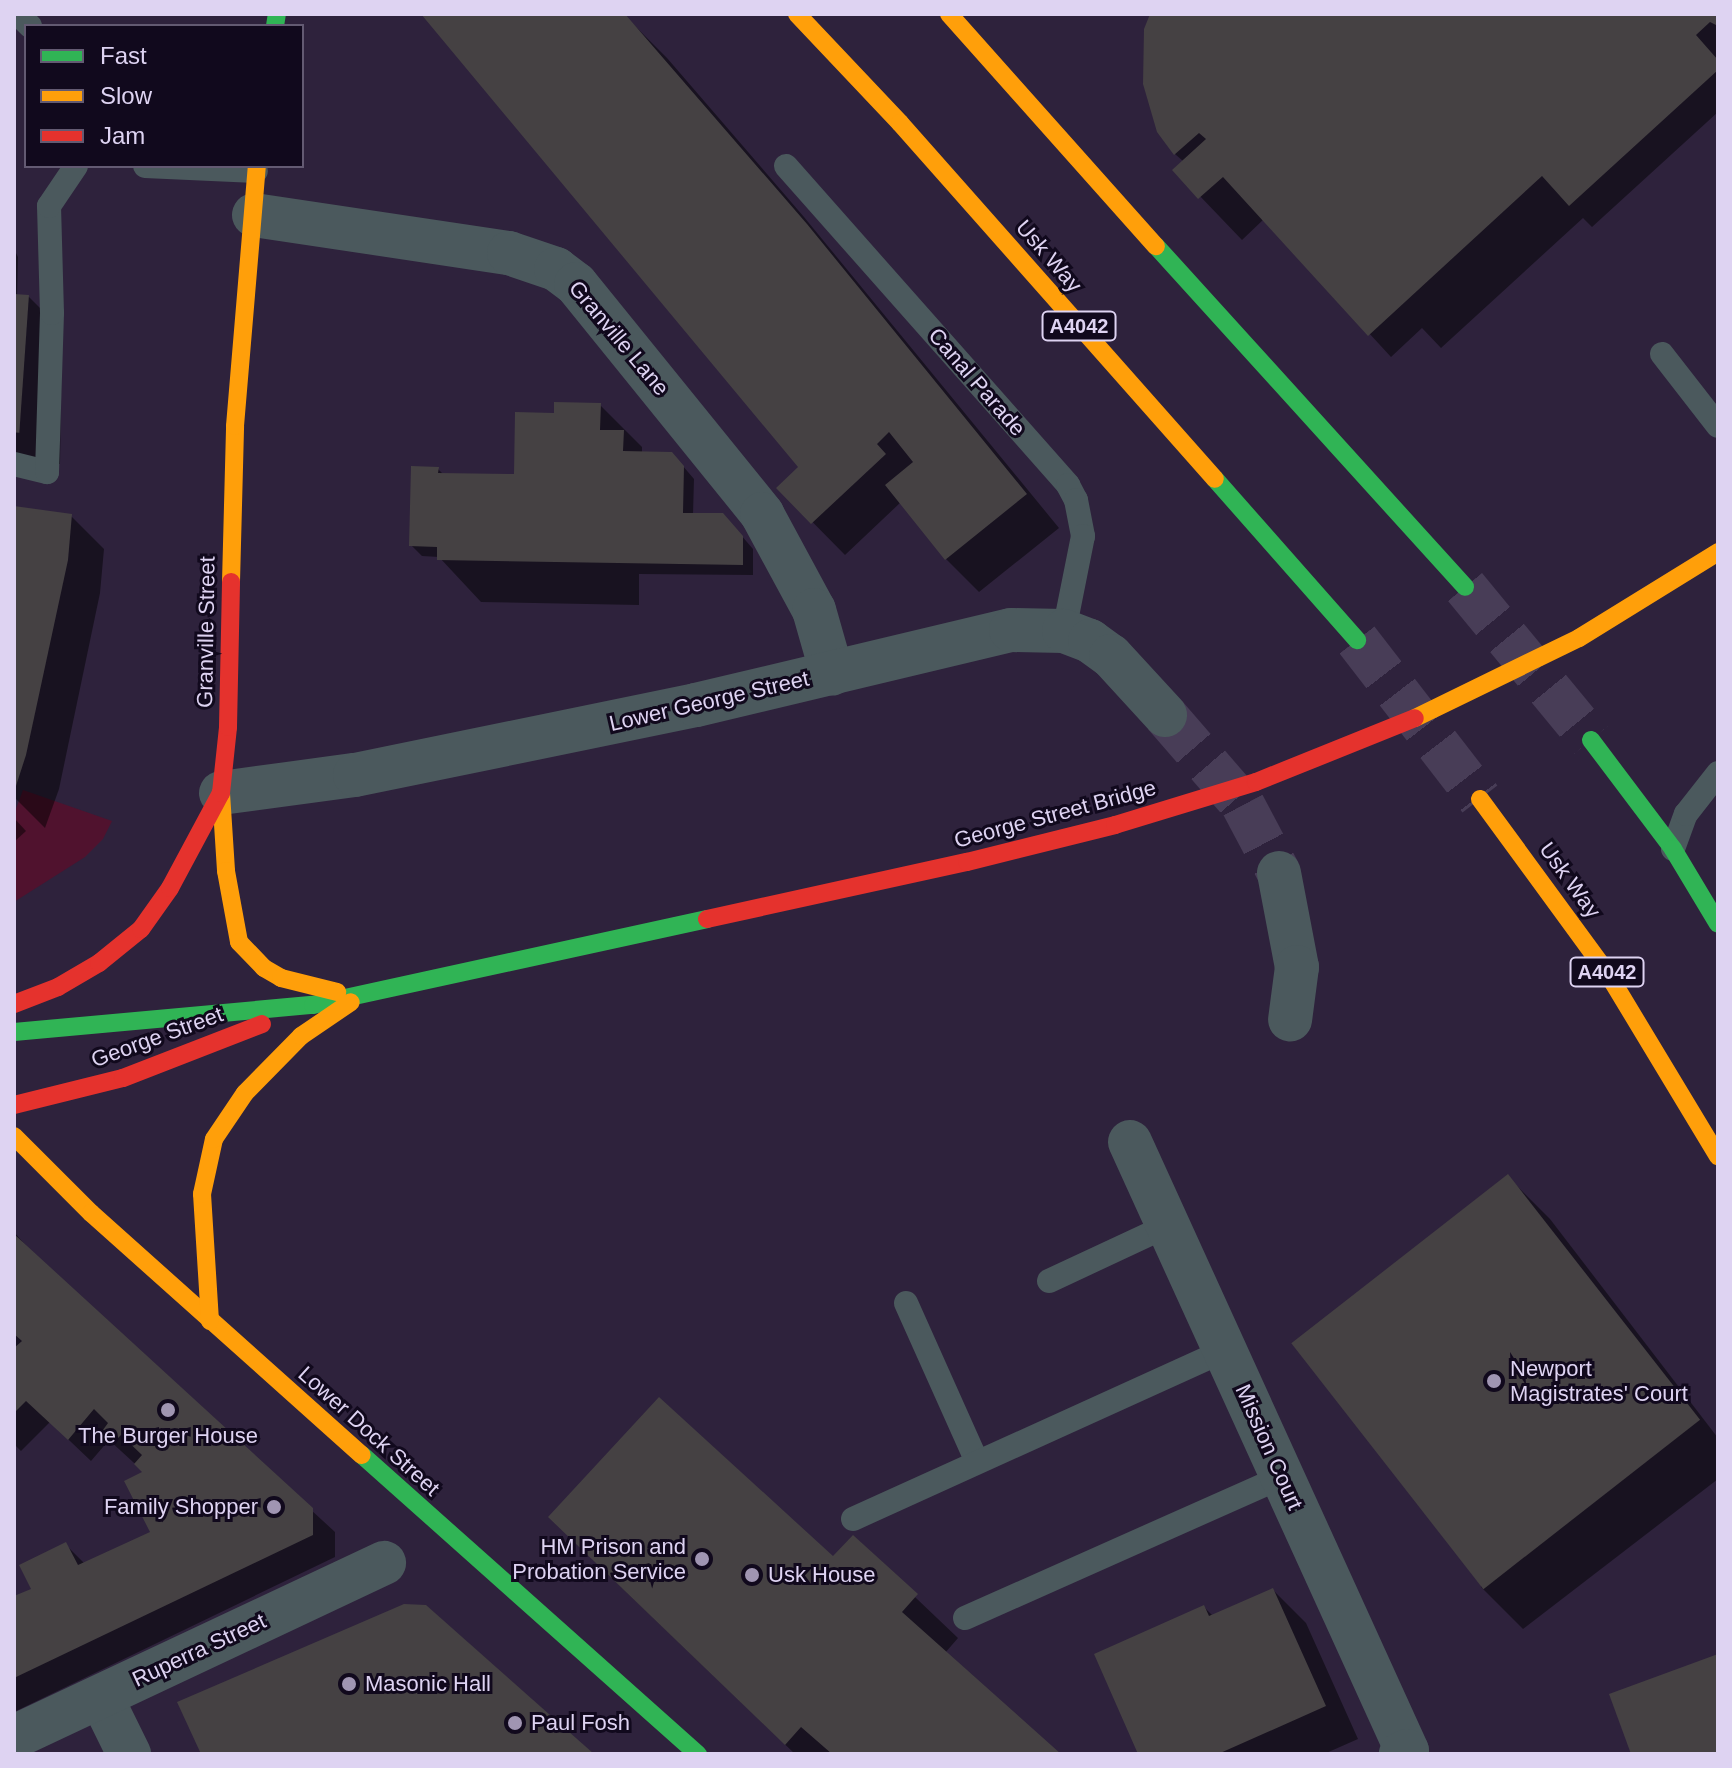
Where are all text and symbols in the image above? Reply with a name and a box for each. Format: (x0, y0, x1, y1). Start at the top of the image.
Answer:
legend (24, 24, 304, 168)
text: Fast (100, 42, 147, 69)
text: Slow (100, 82, 152, 109)
text: Jam (100, 122, 145, 149)
street label: Usk Way (1010, 214, 1088, 298)
street label: Granville Lane (563, 275, 675, 401)
road number: A4042 (1041, 310, 1117, 342)
street label: Canal Parade (923, 323, 1031, 441)
street label: Granville Street (191, 556, 221, 708)
street label: Lower George Street (607, 665, 811, 737)
street label: George Street Bridge (951, 774, 1159, 854)
street label: Usk Way (1534, 837, 1606, 923)
road number: A4042 (1569, 956, 1645, 988)
street label: George Street (88, 1001, 226, 1073)
place label: Newport Magistrates' Court (1510, 1355, 1688, 1406)
street label: Lower Dock Street (293, 1361, 445, 1501)
marker: Newport Magistrates' Court (1485, 1372, 1503, 1390)
street label: Mission Court (1230, 1380, 1308, 1514)
marker: The Burger House (159, 1401, 177, 1419)
place label: The Burger House (78, 1423, 258, 1449)
place label: Family Shopper (104, 1494, 258, 1520)
marker: Family Shopper (265, 1498, 283, 1516)
place label: HM Prison and Probation Service (512, 1533, 686, 1584)
marker: HM Prison and Probation Service (693, 1550, 711, 1568)
place label: Usk House (768, 1562, 876, 1588)
marker: Usk House (743, 1566, 761, 1584)
street label: Ruperra Street (128, 1608, 270, 1692)
place label: Masonic Hall (365, 1671, 491, 1697)
marker: Masonic Hall (340, 1675, 358, 1693)
place label: Paul Fosh (531, 1710, 630, 1736)
marker: Paul Fosh (506, 1714, 524, 1732)

